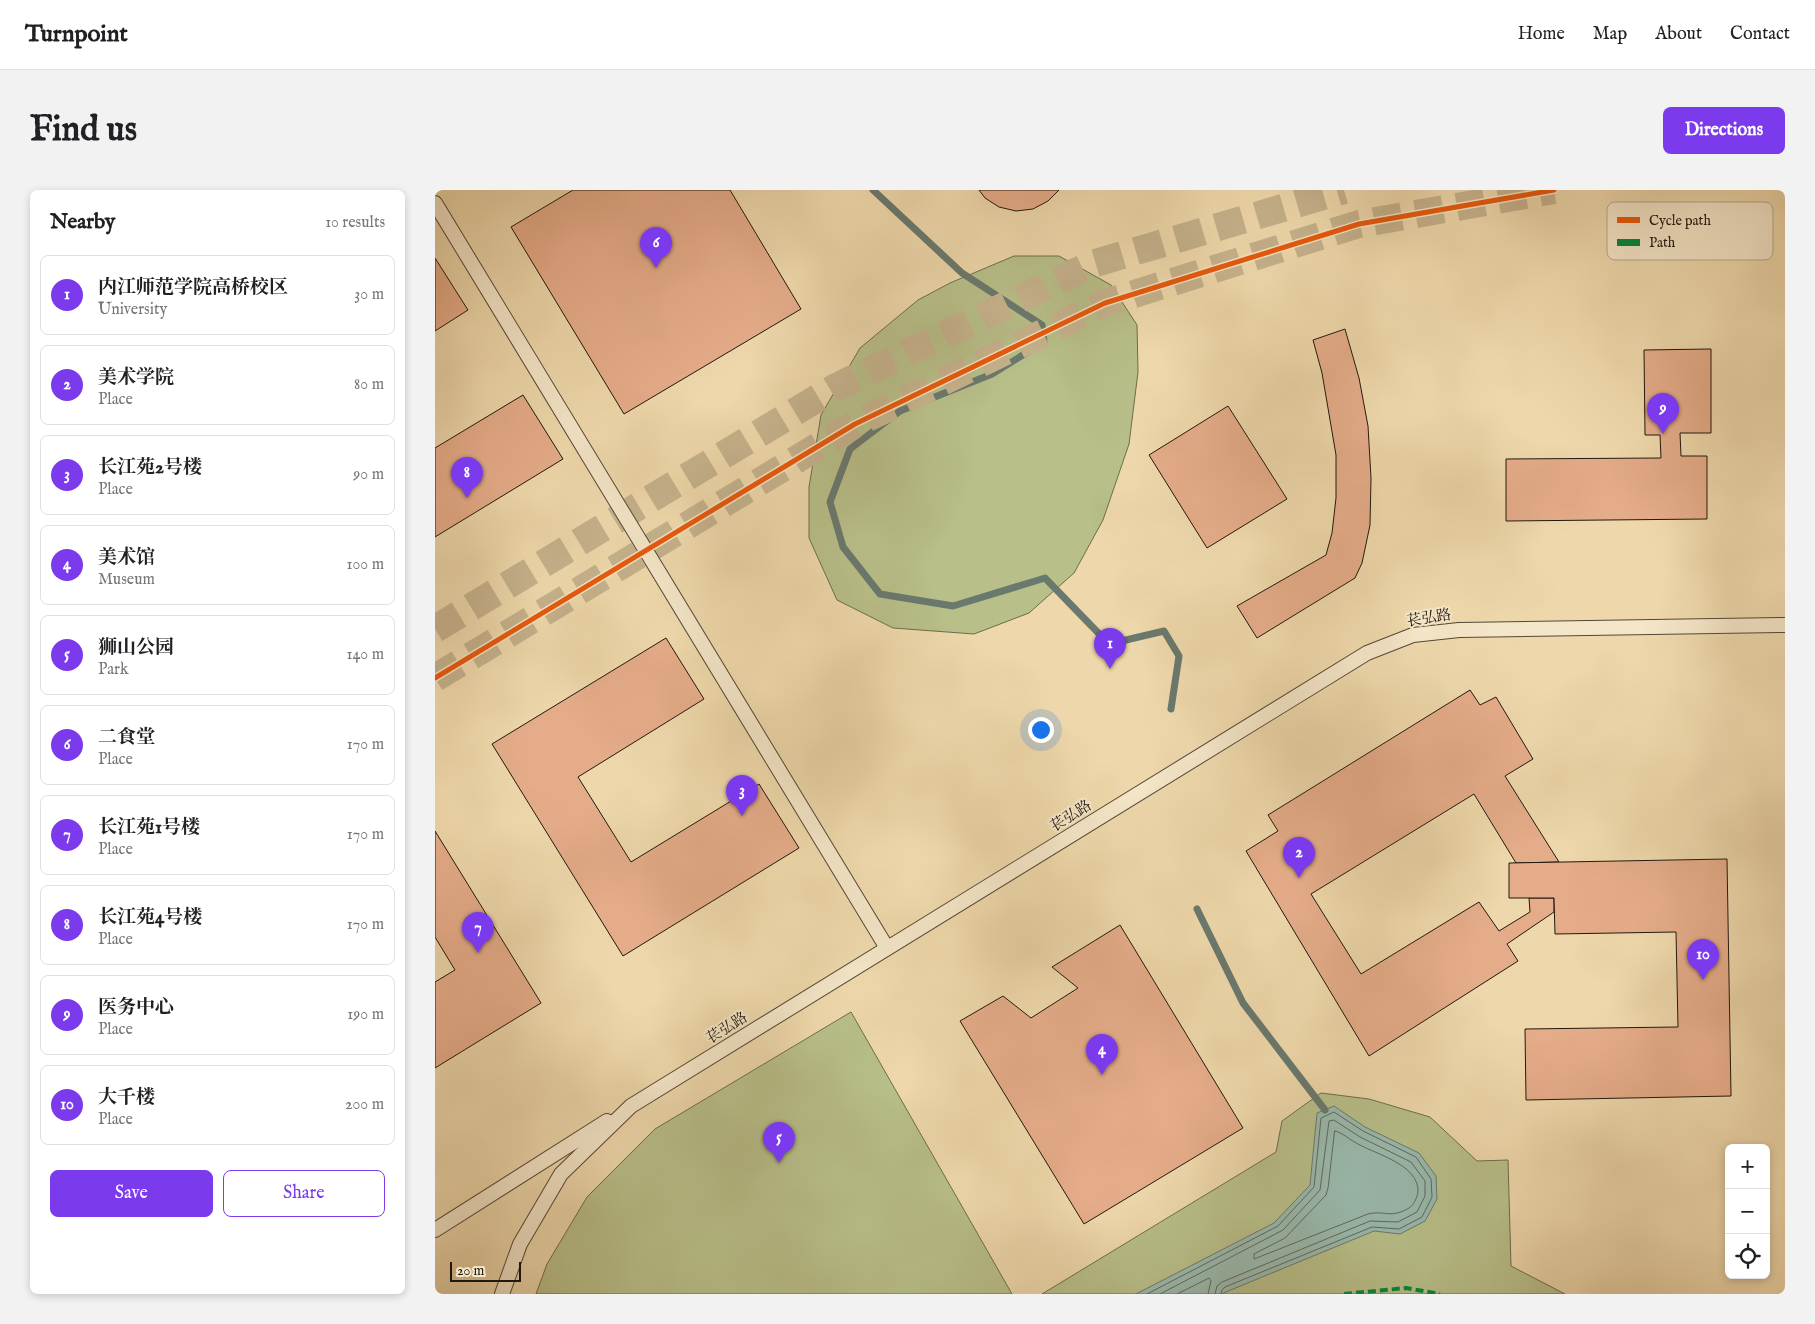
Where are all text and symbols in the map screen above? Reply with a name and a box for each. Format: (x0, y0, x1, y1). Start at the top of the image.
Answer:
text: Turnpoint (25, 19, 128, 50)
text: Home (1518, 23, 1565, 46)
text: Map (1593, 23, 1627, 46)
text: About (1655, 23, 1702, 46)
text: Contact (1730, 23, 1790, 46)
button: Directions (1663, 107, 1785, 154)
text: Find us (30, 108, 137, 153)
legend (1607, 202, 1773, 260)
text: Nearby (50, 209, 115, 236)
text: Cycle path (1649, 212, 1711, 230)
text: 10 results (325, 213, 385, 233)
pin: 6 (640, 227, 672, 268)
text: Path (1649, 234, 1676, 252)
text: 内江师范学院高桥校区 (98, 276, 288, 300)
text: 1 (64, 285, 70, 305)
text: 30 m (354, 285, 384, 305)
text: University (98, 300, 167, 320)
text: 美术学院 (98, 366, 174, 390)
text: 2 (63, 375, 71, 395)
text: 80 m (354, 375, 384, 395)
text: Place (98, 390, 133, 410)
pin: 9 (1647, 393, 1679, 434)
text: 长江苑2号楼 (98, 456, 202, 480)
pin: 8 (451, 457, 483, 498)
text: 3 (64, 465, 70, 485)
text: 90 m (353, 465, 384, 485)
text: Place (98, 480, 133, 500)
text: 美术馆 (98, 546, 155, 570)
text: 4 (63, 555, 71, 575)
text: 100 m (347, 555, 384, 575)
text: Museum (98, 570, 155, 590)
street label: 苌弘路 (1405, 605, 1453, 631)
pin: 1 (1094, 628, 1126, 669)
text: 狮山公园 (98, 636, 174, 660)
text: 5 (64, 645, 70, 665)
text: 140 m (346, 645, 384, 665)
text: Park (98, 660, 128, 680)
your location (1028, 717, 1054, 743)
text: 二食堂 (98, 726, 155, 750)
text: 6 (64, 735, 70, 755)
text: 170 m (347, 735, 384, 755)
text: Place (98, 750, 133, 770)
pin: 3 (726, 775, 758, 816)
street label: 苌弘路 (1047, 796, 1095, 836)
text: 长江苑1号楼 (98, 816, 200, 840)
text: 7 (63, 825, 71, 845)
text: 170 m (347, 825, 384, 845)
pin: 2 (1283, 837, 1315, 878)
text: Place (98, 840, 133, 860)
text: 长江苑4号楼 (98, 906, 202, 930)
pin: 7 (462, 912, 494, 953)
text: 8 (64, 915, 70, 935)
text: 170 m (347, 915, 384, 935)
text: Place (98, 930, 133, 950)
pin: 10 (1687, 939, 1719, 980)
text: 医务中心 (98, 996, 174, 1020)
text: 9 (64, 1005, 70, 1025)
text: 190 m (347, 1005, 384, 1025)
street label: 苌弘路 (703, 1008, 751, 1048)
text: Place (98, 1020, 133, 1040)
pin: 4 (1086, 1034, 1118, 1075)
text: 大千楼 (98, 1086, 155, 1110)
text: 10 (60, 1095, 74, 1115)
text: 200 m (345, 1095, 384, 1115)
text: Place (98, 1110, 133, 1130)
pin: 5 (763, 1122, 795, 1163)
map controls (1725, 1144, 1770, 1279)
button: + (1725, 1144, 1770, 1189)
button: Save (50, 1170, 213, 1217)
button: Share (223, 1170, 385, 1217)
button: − (1725, 1189, 1770, 1234)
button: locate (1725, 1234, 1770, 1279)
scale bar (450, 1259, 521, 1282)
text: 20 m (457, 1262, 484, 1280)

